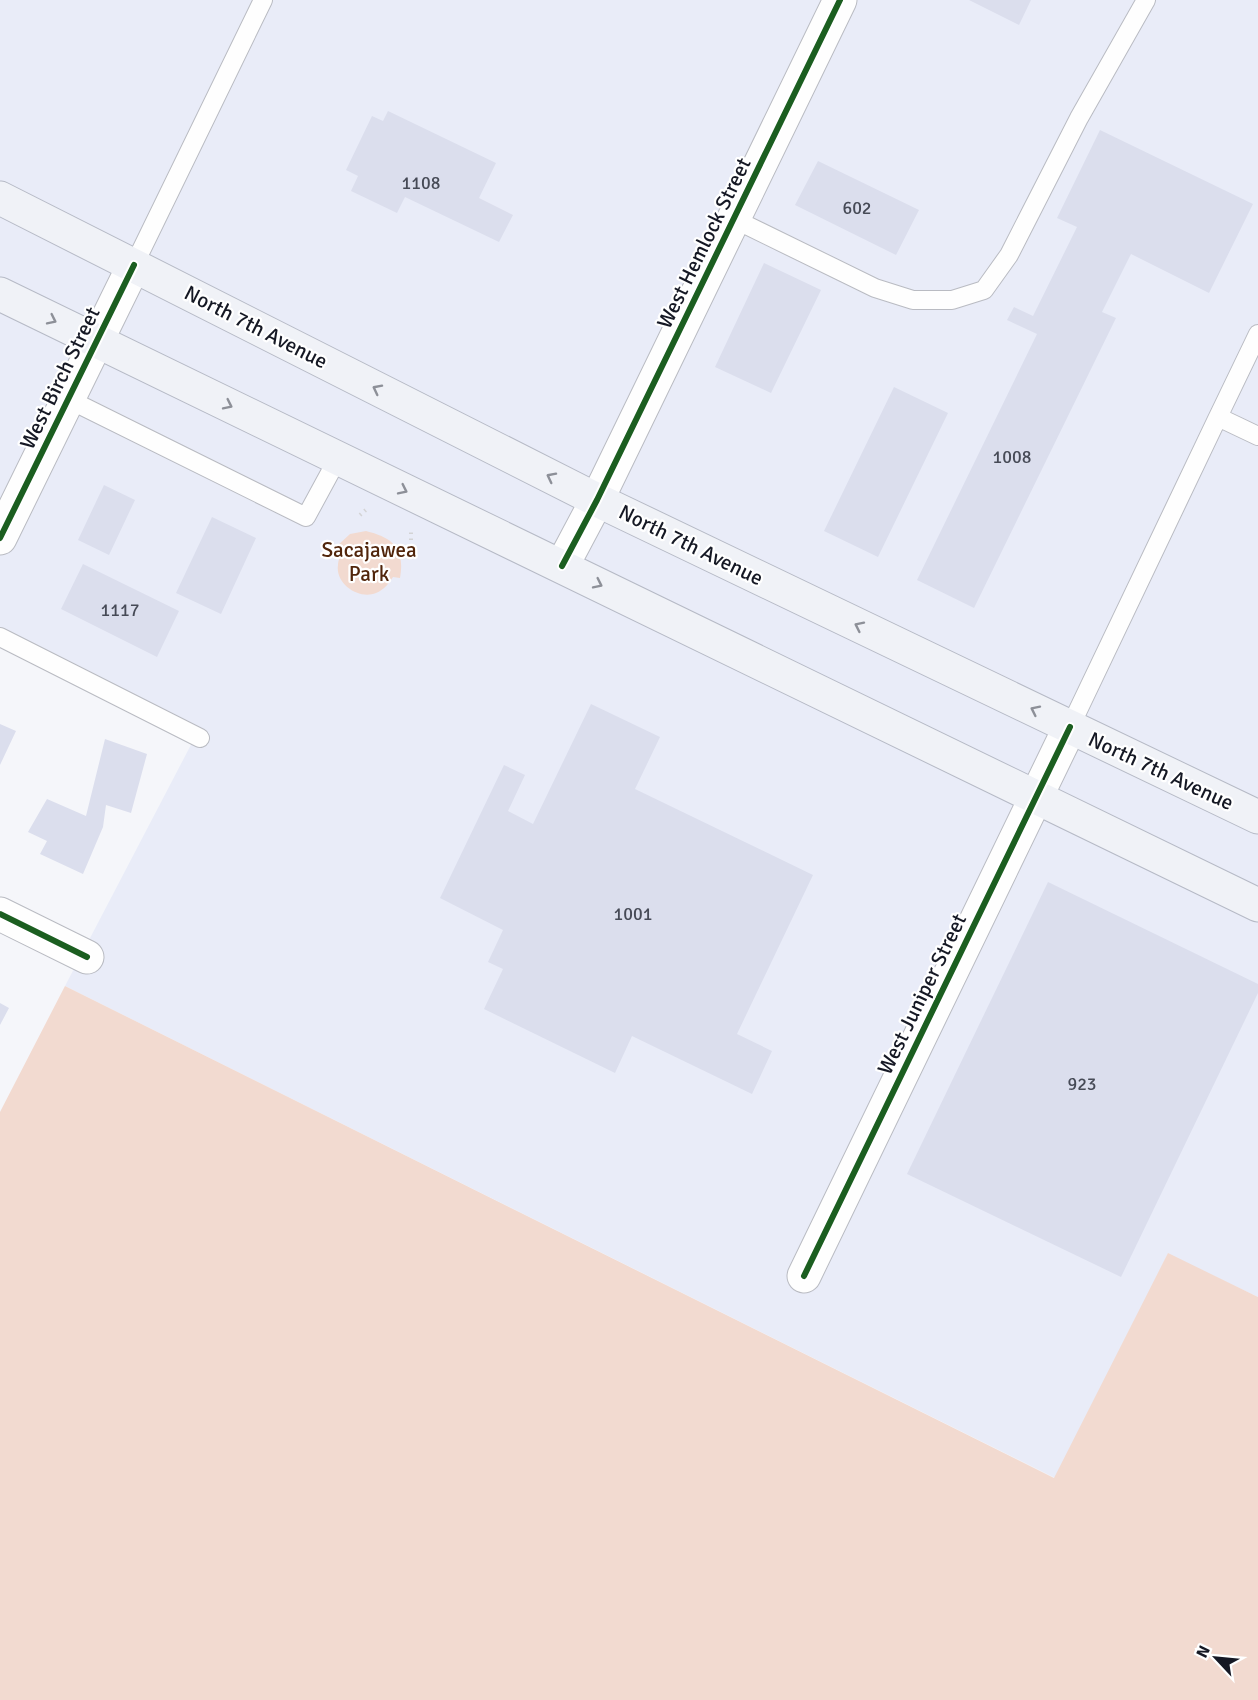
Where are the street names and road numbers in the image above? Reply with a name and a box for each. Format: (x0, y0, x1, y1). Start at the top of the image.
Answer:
street label: West Hemlock Street (651, 153, 757, 333)
street label: North 7th Avenue (180, 280, 332, 374)
street label: West Birch Street (14, 303, 106, 453)
street label: North 7th Avenue (615, 499, 767, 591)
street label: North 7th Avenue (1084, 726, 1238, 816)
street label: West Juniper Street (872, 909, 972, 1079)

